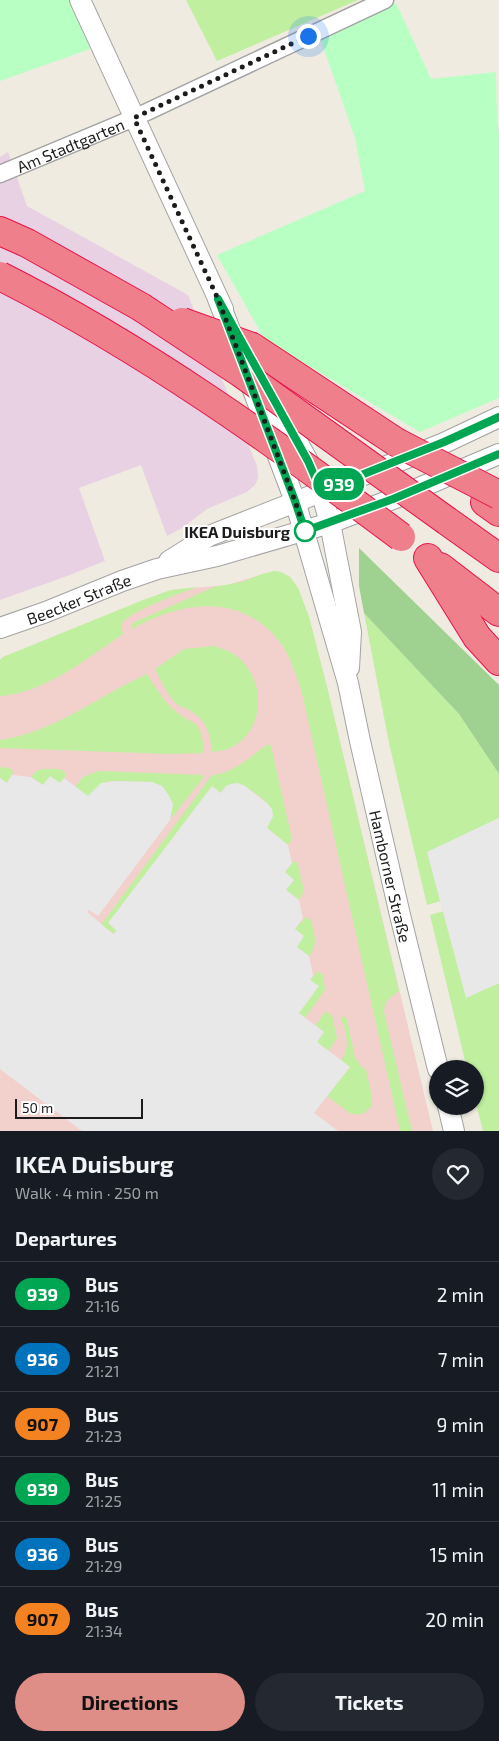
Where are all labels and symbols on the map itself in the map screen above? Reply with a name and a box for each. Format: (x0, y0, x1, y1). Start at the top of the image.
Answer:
your location (296, 24, 321, 49)
street label: Am Stadtgarten (14, 114, 127, 176)
line badge: 939 (310, 468, 368, 500)
marker: IKEA Duisburg (294, 520, 316, 542)
place label: IKEA Duisburg (184, 522, 291, 541)
street label: Beecker Straße (24, 569, 133, 628)
street label: Hamborner Straße (367, 808, 416, 944)
scale bar (15, 1096, 142, 1119)

